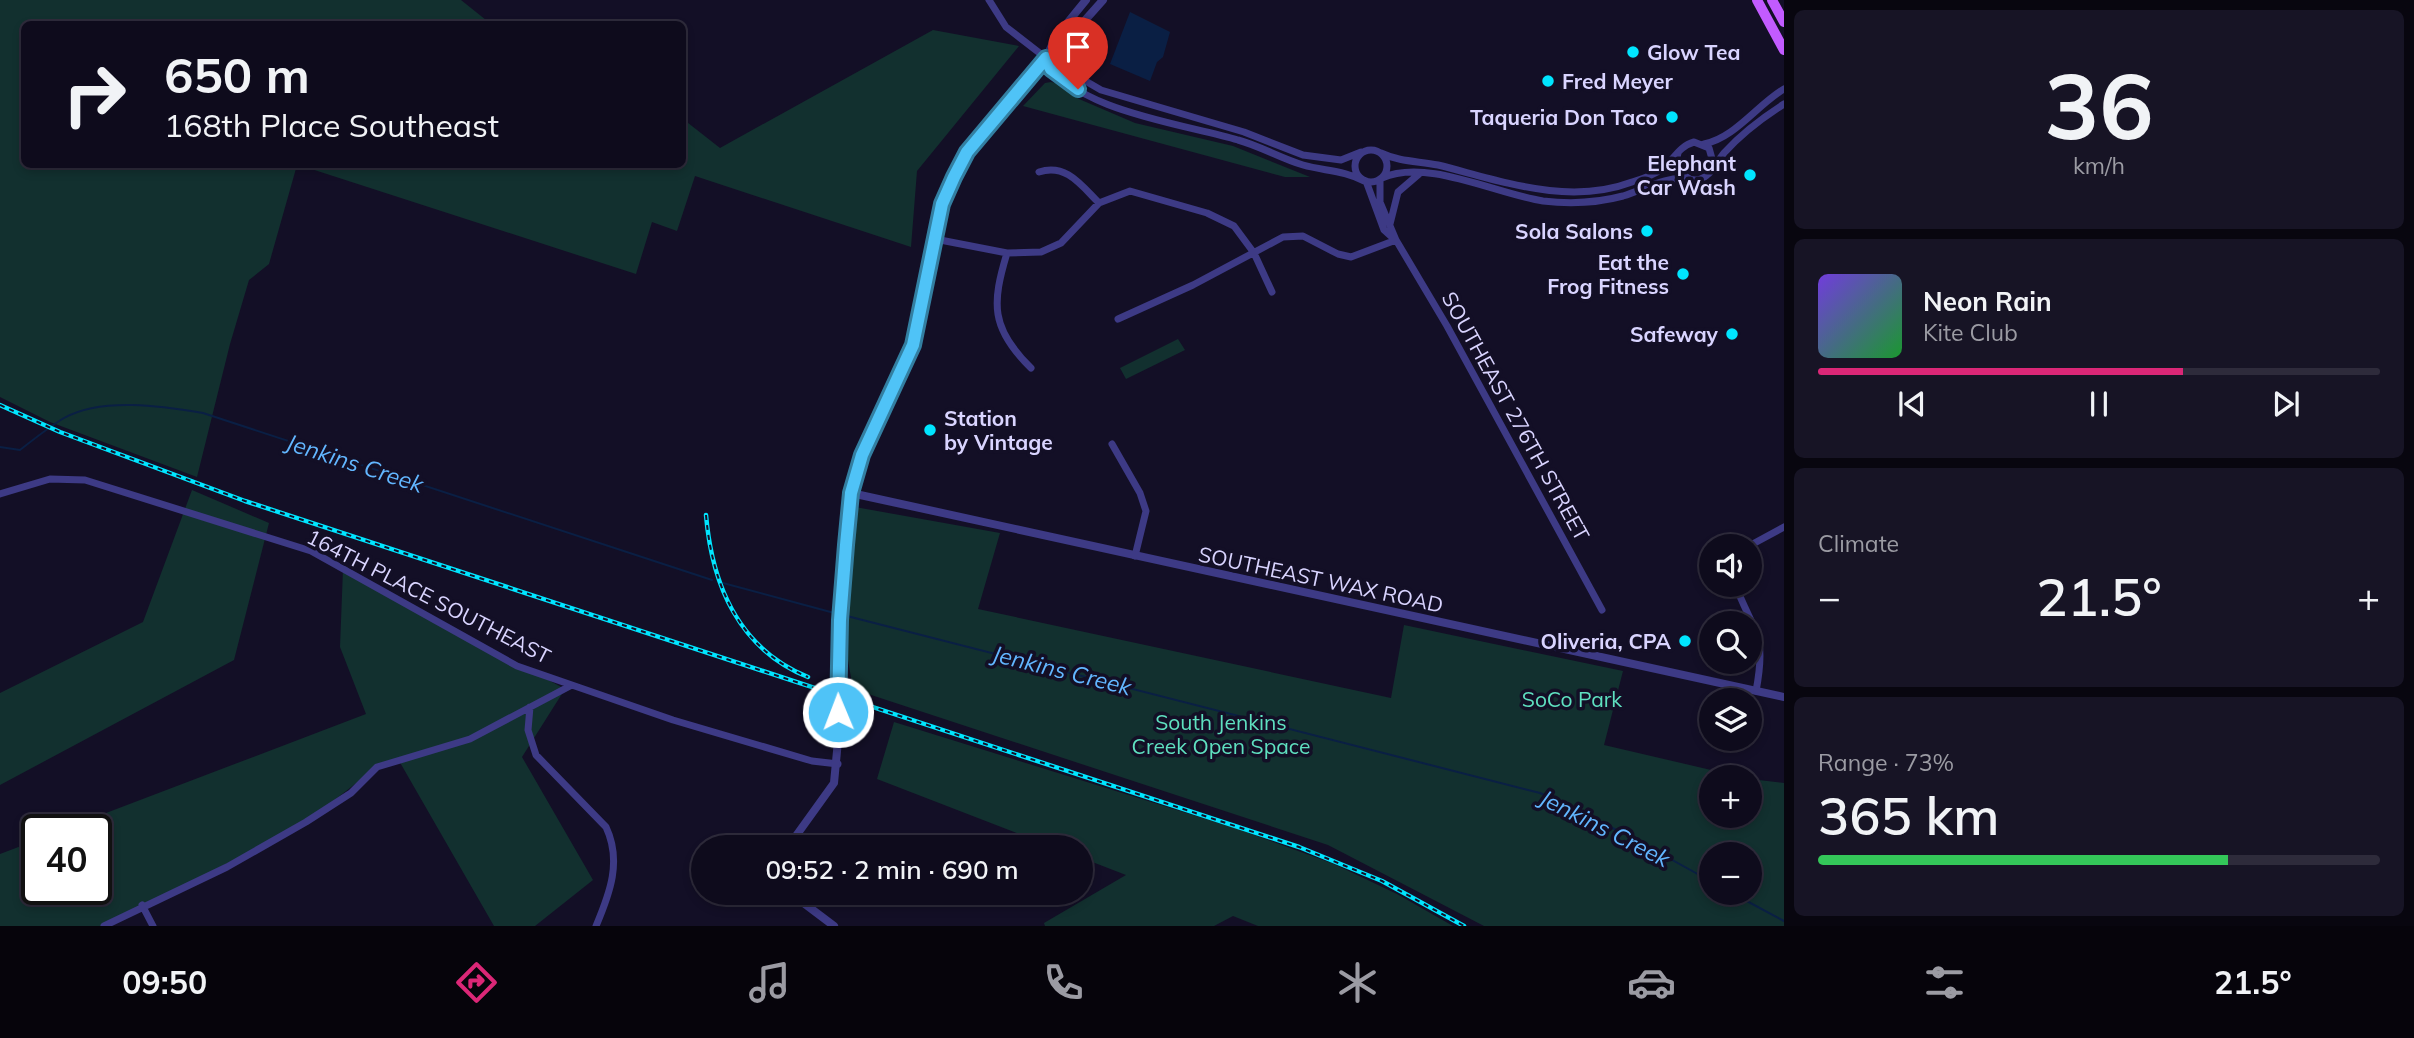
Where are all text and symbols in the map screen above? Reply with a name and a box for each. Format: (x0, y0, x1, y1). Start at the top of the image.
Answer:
pin (1048, 17, 1108, 89)
icon: arrive (1059, 28, 1097, 66)
place label: Glow Tea (1647, 39, 1740, 65)
text: 650 m (164, 44, 310, 105)
marker: Glow Tea (1625, 44, 1641, 60)
text: 36 (2044, 48, 2154, 162)
icon: right (49, 49, 140, 140)
place label: Fred Meyer (1562, 68, 1673, 94)
marker: Fred Meyer (1540, 73, 1556, 89)
place label: Taqueria Don Taco (1470, 104, 1658, 130)
text: 168th Place Southeast (164, 105, 499, 145)
marker: Taqueria Don Taco (1664, 109, 1680, 125)
place label: Elephant Car Wash (1636, 150, 1736, 200)
text: km/h (2073, 151, 2125, 180)
marker: Elephant Car Wash (1742, 167, 1758, 183)
place label: Sola Salons (1515, 218, 1633, 244)
marker: Sola Salons (1639, 223, 1655, 239)
place label: Eat the Frog Fitness (1547, 249, 1669, 299)
marker: Eat the Frog Fitness (1675, 266, 1691, 282)
text: Neon Rain (1923, 285, 2052, 318)
street label: SOUTHEAST 276TH STREET (1437, 287, 1596, 545)
text: Kite Club (1923, 318, 2018, 347)
place label: Safeway (1630, 321, 1719, 347)
marker: Safeway (1724, 326, 1740, 342)
icon: previous (1893, 385, 1931, 423)
icon: pause (2080, 385, 2118, 423)
icon: next (2267, 385, 2305, 423)
place label: Station by Vintage (944, 405, 1053, 455)
marker: Station by Vintage (922, 422, 938, 438)
water label: Jenkins Creek (281, 427, 428, 499)
street label: 164TH PLACE SOUTHEAST (303, 523, 556, 669)
text: Climate (1818, 529, 1899, 558)
map controls (1699, 534, 1762, 905)
button: sound (1699, 534, 1762, 597)
street label: SOUTHEAST WAX ROAD (1196, 540, 1446, 618)
text: 21.5° (2036, 564, 2162, 629)
text: − (1818, 573, 1841, 621)
text: + (2357, 573, 2380, 621)
button: search (1699, 611, 1762, 674)
place label: Oliveria, CPA (1540, 628, 1671, 654)
marker: Oliveria, CPA (1677, 633, 1693, 649)
water label: Jenkins Creek (987, 638, 1136, 702)
position arrow (801, 675, 875, 749)
park label: SoCo Park (1522, 686, 1622, 712)
button: layers (1699, 688, 1762, 751)
park label: South Jenkins Creek Open Space (1132, 709, 1310, 759)
text: Range · 73% (1818, 748, 1954, 777)
button: + (1699, 765, 1762, 828)
water label: Jenkins Creek (1533, 782, 1676, 874)
text: 365 km (1818, 783, 1999, 848)
speed limit sign: 40 (21, 814, 112, 905)
button: − (1699, 842, 1762, 905)
text: 09:52 · 2 min · 690 m (765, 853, 1019, 886)
icon: directions (452, 958, 501, 1007)
icon: music (745, 958, 794, 1007)
icon: phone (1039, 958, 1088, 1007)
icon: climate (1333, 958, 1382, 1007)
icon: car (1627, 958, 1676, 1007)
icon: filters (1920, 958, 1969, 1007)
text: 09:50 (122, 962, 207, 1002)
text: 21.5° (2214, 962, 2292, 1002)

